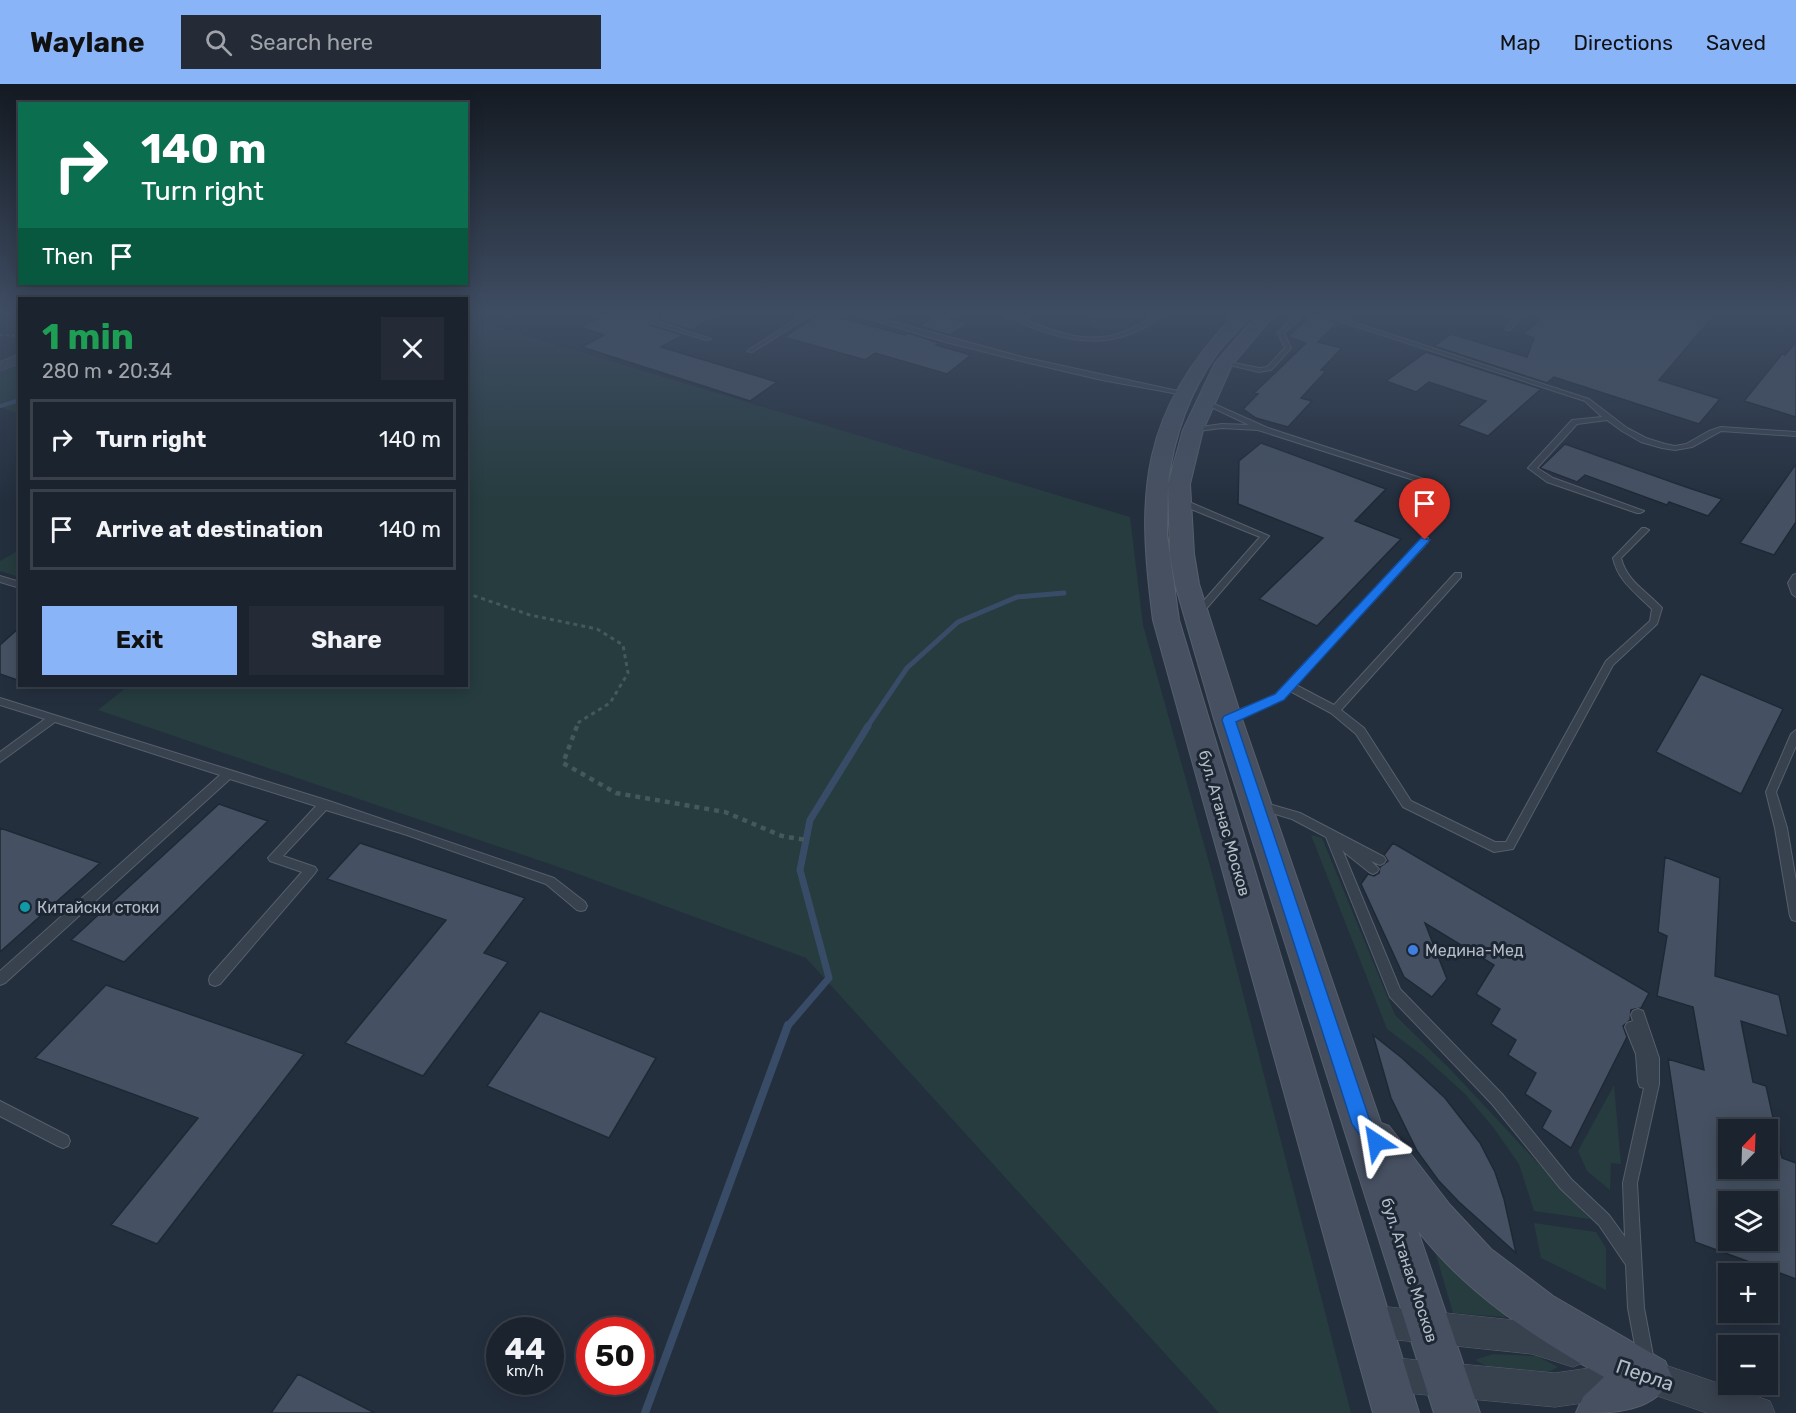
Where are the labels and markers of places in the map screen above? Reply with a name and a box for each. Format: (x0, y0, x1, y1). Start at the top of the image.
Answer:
pin (1399, 478, 1450, 540)
place label: Китайски стоки (37, 898, 159, 917)
marker: Китайски стоки (18, 900, 32, 914)
place label: Медина-Мед (1425, 941, 1524, 960)
marker: Медина-Мед (1406, 943, 1420, 957)

